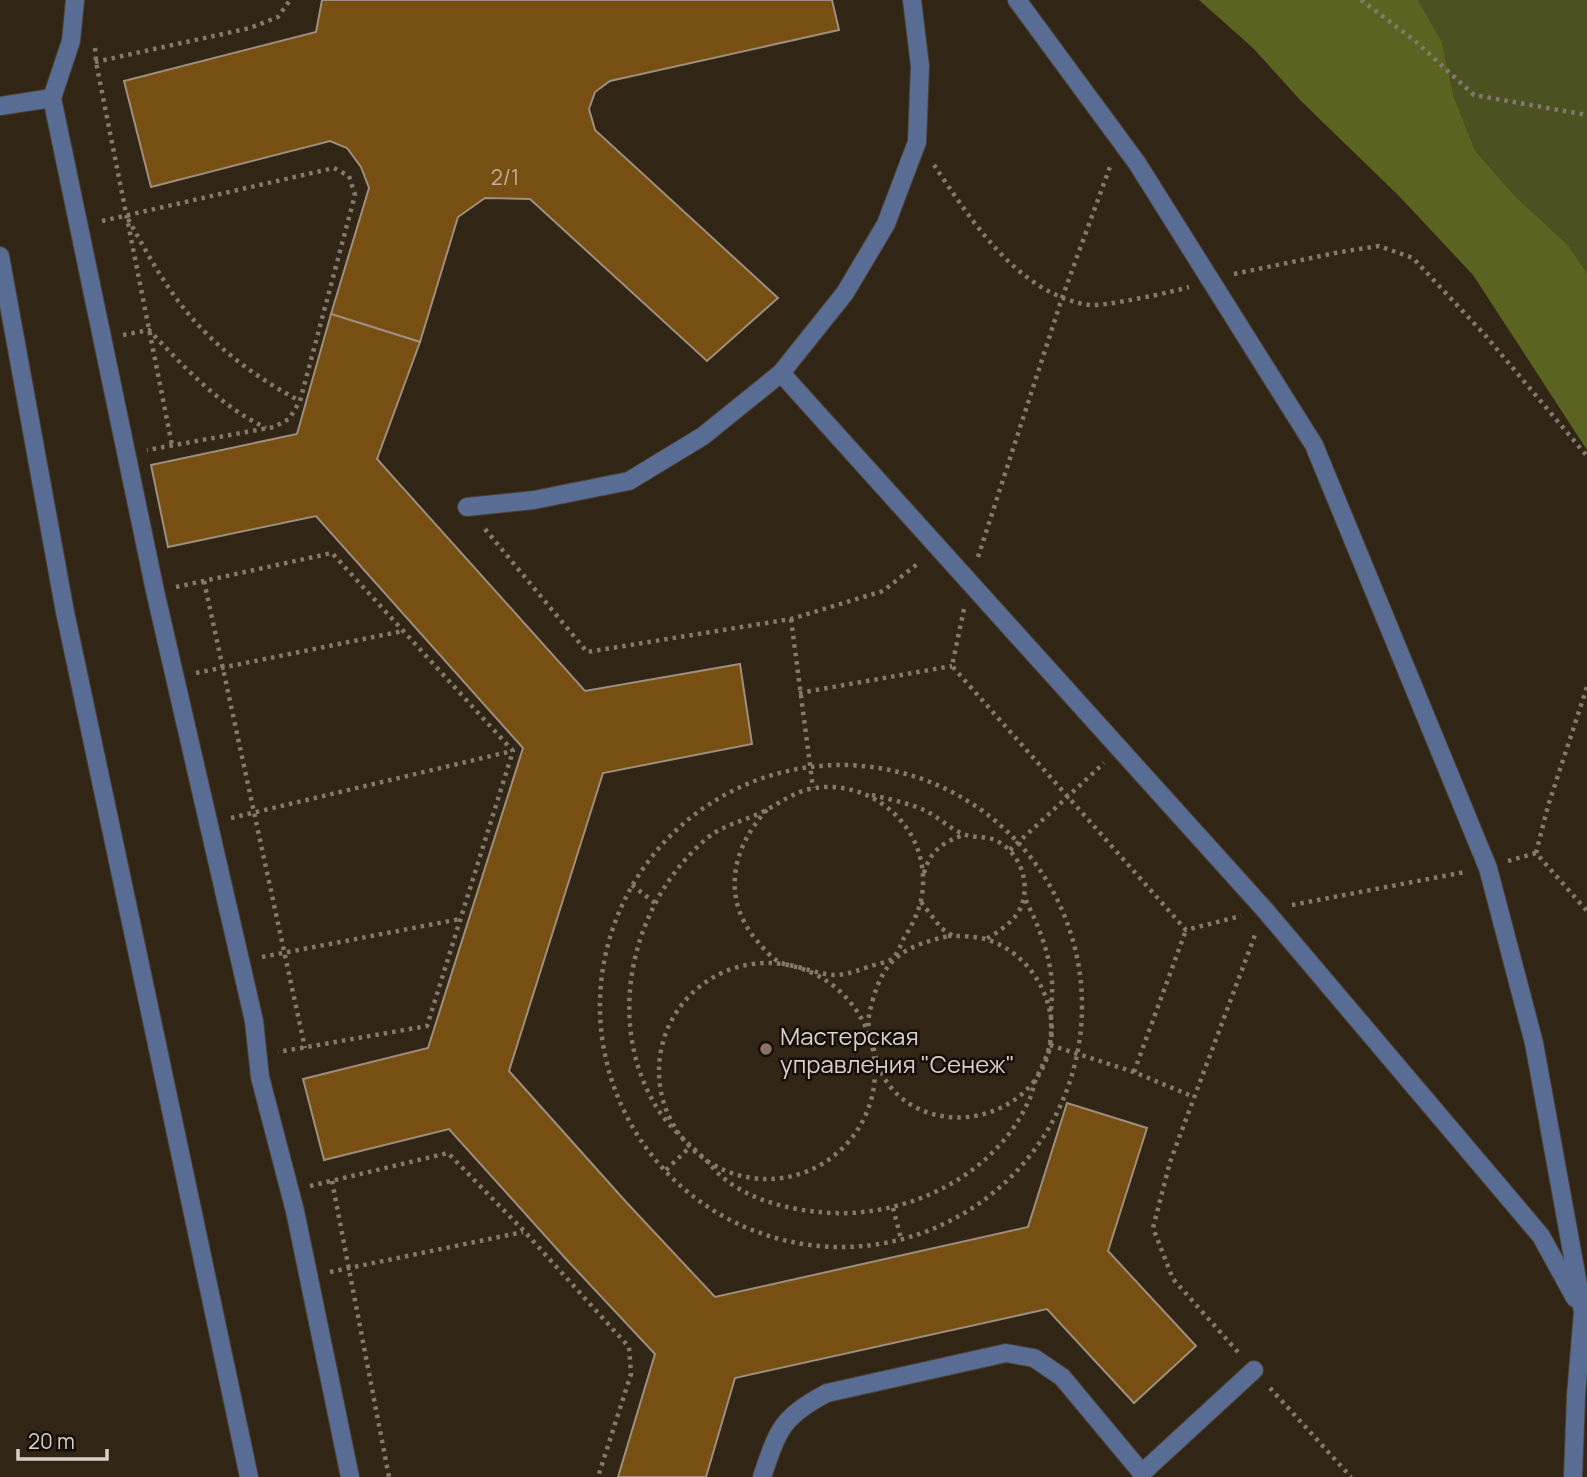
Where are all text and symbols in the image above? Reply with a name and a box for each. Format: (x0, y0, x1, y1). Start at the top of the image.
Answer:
house number: 2/1 (491, 163, 519, 191)
place label: Мастерская управления "Сенеж" (780, 1019, 1015, 1080)
marker: Мастерская управления "Сенеж" (758, 1041, 774, 1057)
scale bar (18, 1418, 107, 1462)
text: 20 m (28, 1427, 75, 1455)

